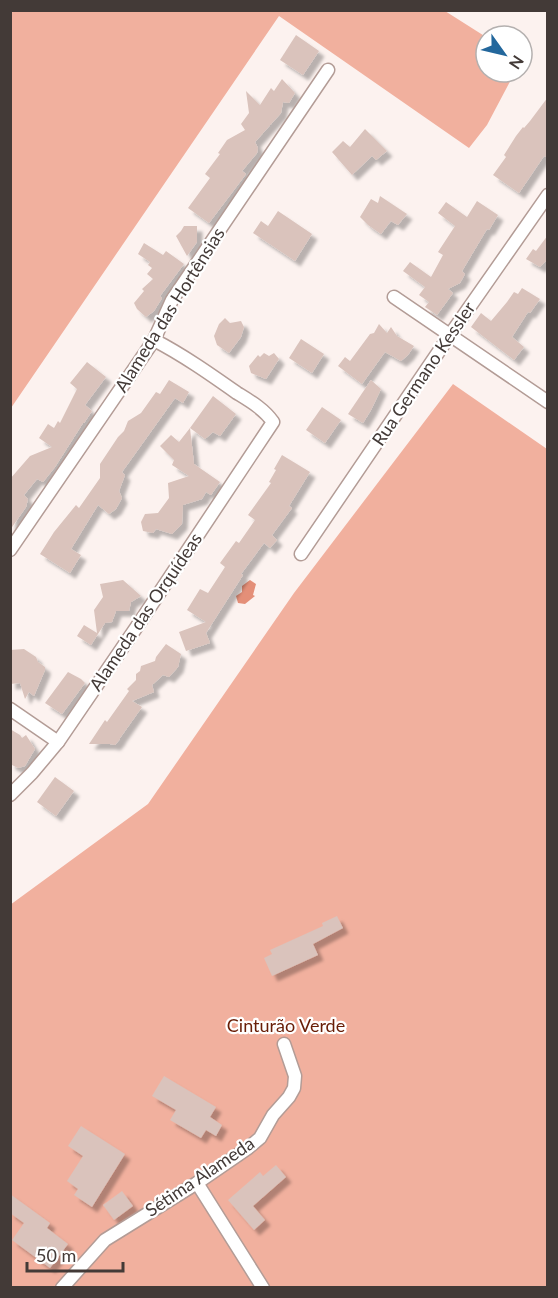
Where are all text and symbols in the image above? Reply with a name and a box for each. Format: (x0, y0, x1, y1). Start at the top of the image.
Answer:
north arrow (474, 24, 534, 84)
text: N (506, 52, 528, 73)
street label: Alameda das Hortênsias (110, 223, 229, 396)
street label: Rua Germano Kessler (367, 297, 480, 450)
street label: Alameda das Orquídeas (84, 528, 206, 695)
park label: Cinturão Verde (227, 1014, 345, 1036)
street label: Sétima Alameda (141, 1132, 258, 1221)
scale bar (27, 1235, 123, 1273)
text: 50 m (36, 1244, 76, 1266)

